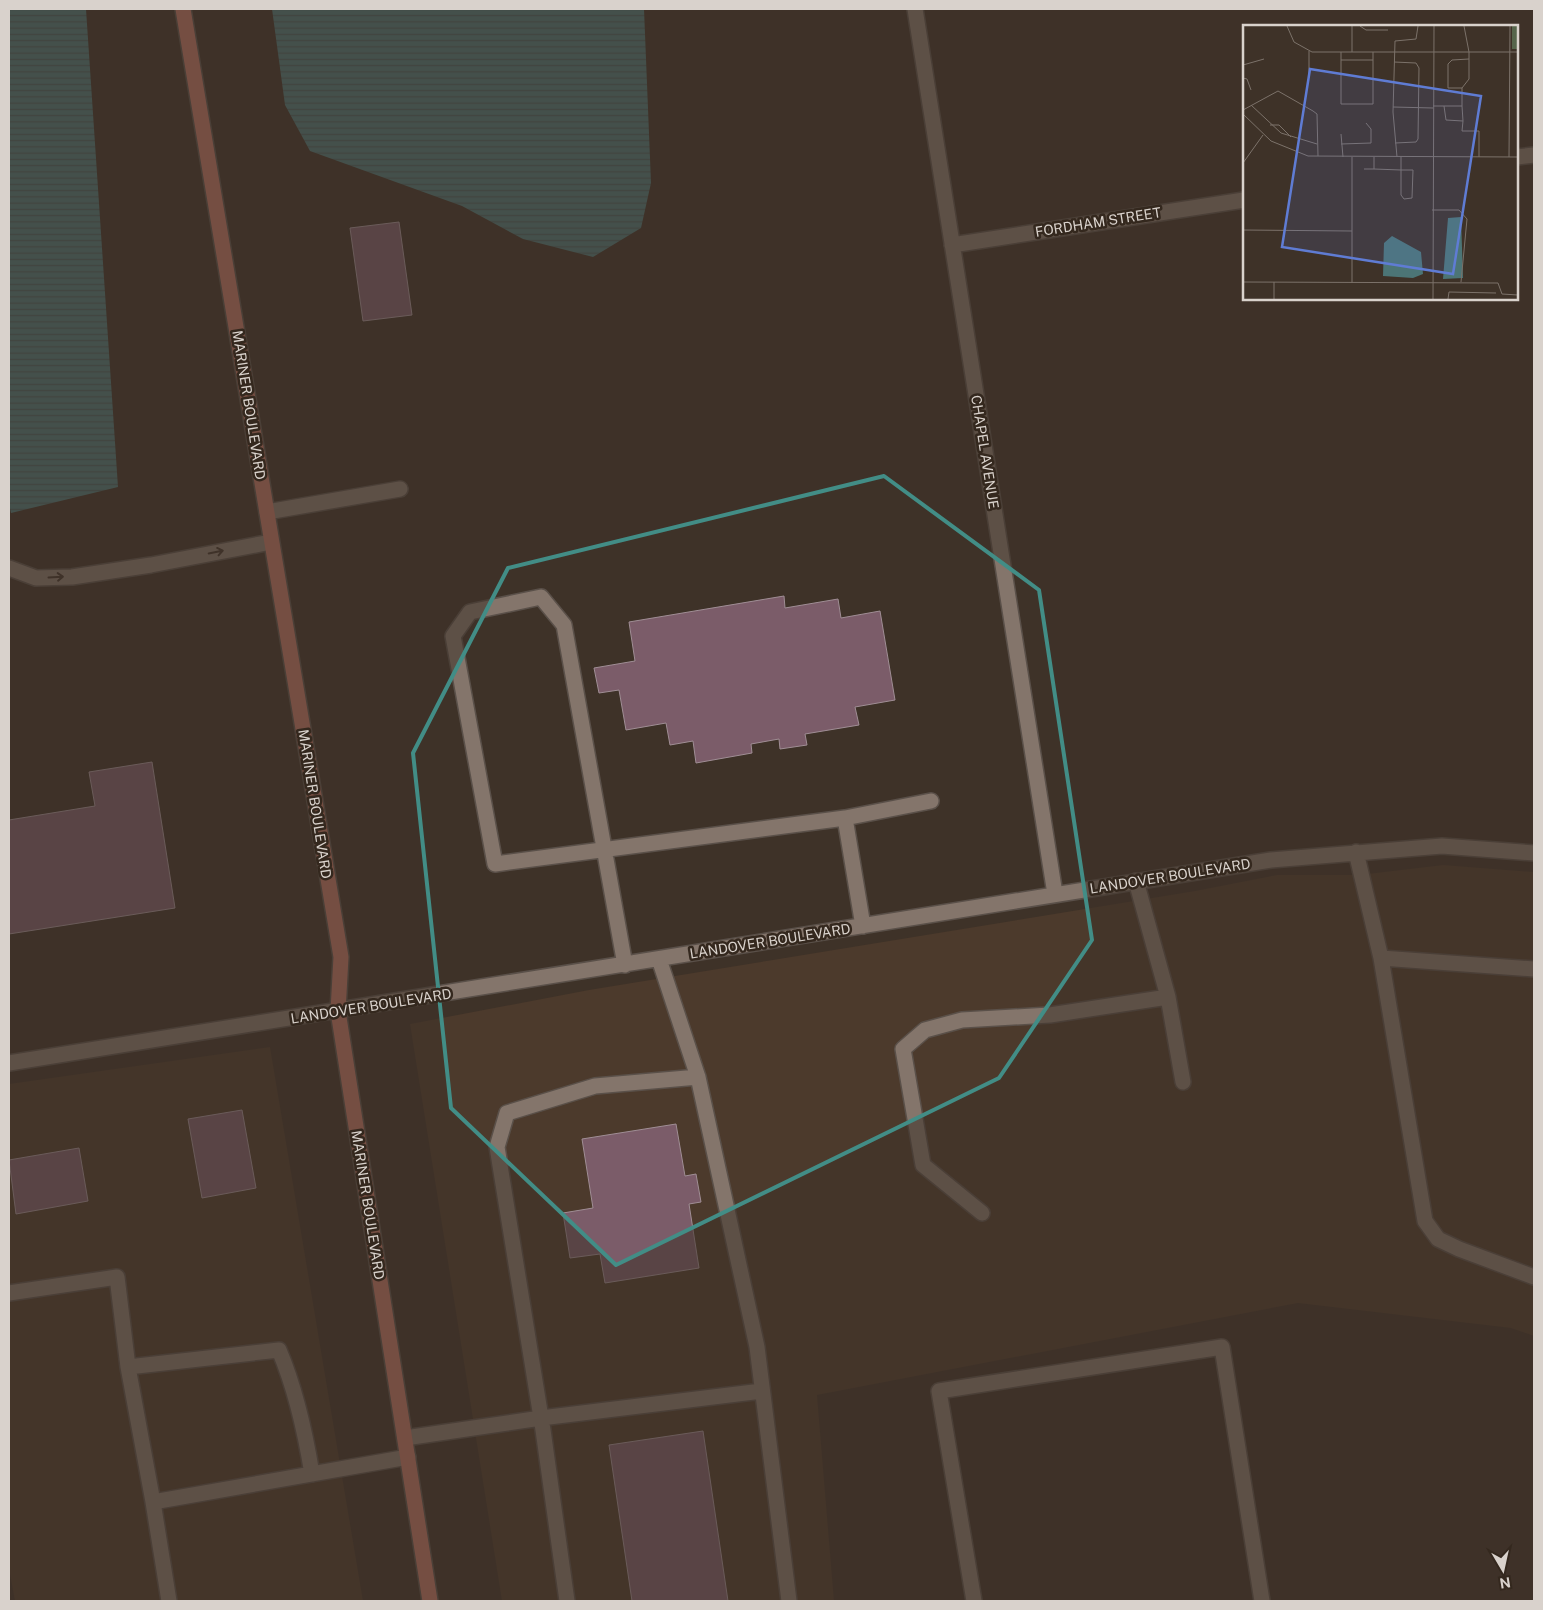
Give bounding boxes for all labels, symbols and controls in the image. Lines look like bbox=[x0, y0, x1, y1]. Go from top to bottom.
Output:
inset map bbox=[1243, 25, 1518, 300]
street label: FORDHAM STREET bbox=[1034, 204, 1162, 240]
street label: MARINER BOULEVARD bbox=[229, 329, 269, 481]
street label: CHAPEL AVENUE bbox=[968, 394, 1002, 510]
one-way arrow bbox=[208, 547, 224, 557]
one-way arrow bbox=[47, 573, 63, 582]
street label: MARINER BOULEVARD bbox=[295, 728, 335, 880]
street label: LANDOVER BOULEVARD bbox=[1088, 855, 1252, 897]
street label: LANDOVER BOULEVARD bbox=[688, 920, 852, 962]
street label: LANDOVER BOULEVARD bbox=[289, 985, 453, 1027]
street label: MARINER BOULEVARD bbox=[348, 1129, 388, 1281]
north arrow bbox=[1478, 1545, 1528, 1595]
text: N bbox=[1498, 1574, 1512, 1592]

